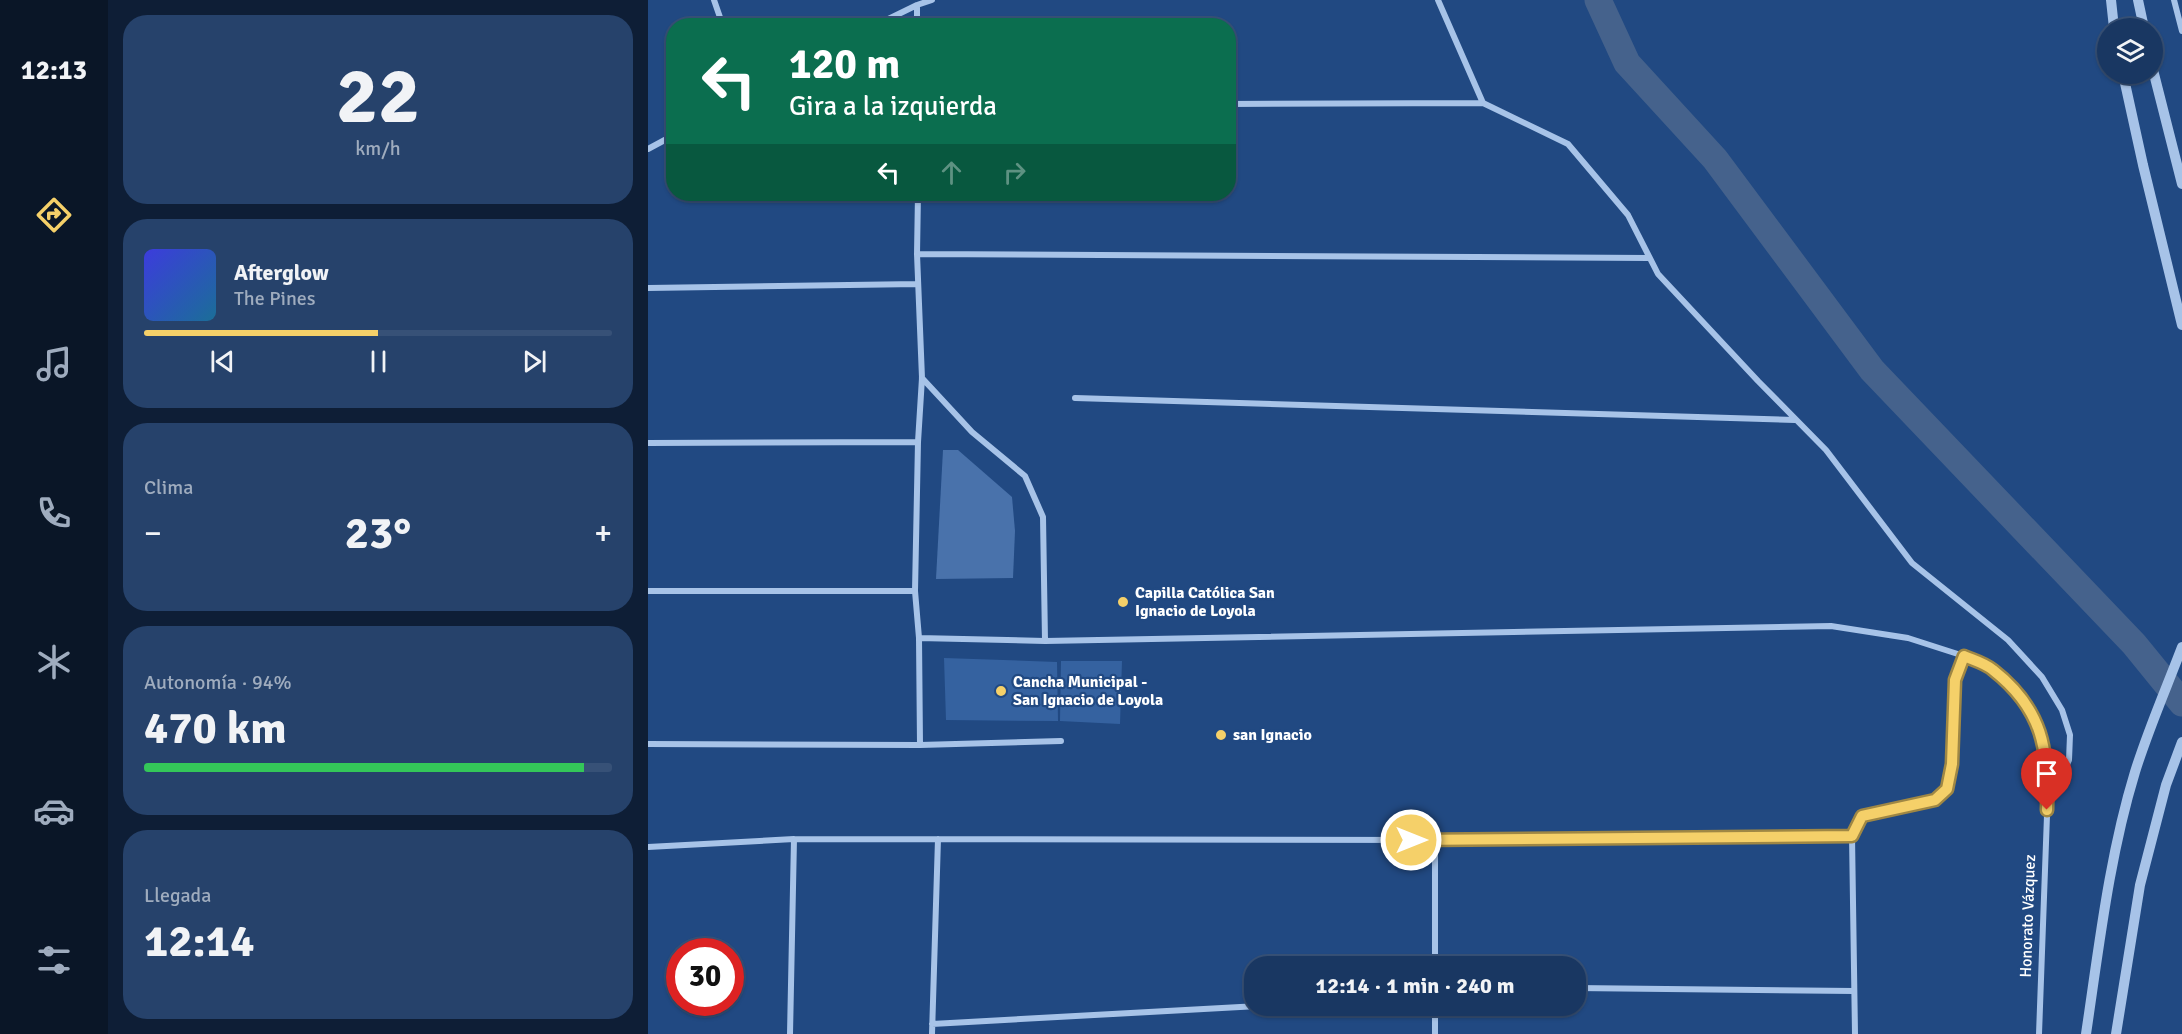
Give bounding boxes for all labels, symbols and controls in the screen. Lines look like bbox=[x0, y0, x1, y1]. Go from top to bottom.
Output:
map controls bbox=[2097, 18, 2163, 84]
button: layers bbox=[2097, 18, 2163, 84]
text: 120 m bbox=[789, 39, 900, 90]
icon: left bbox=[690, 42, 768, 120]
text: 22 bbox=[336, 49, 420, 145]
text: 12:13 bbox=[21, 54, 87, 87]
text: Gira a la izquierda bbox=[789, 90, 997, 123]
text: km/h bbox=[355, 136, 401, 161]
icon: left bbox=[872, 156, 905, 189]
icon: ahead bbox=[935, 156, 968, 189]
icon: right bbox=[998, 156, 1031, 189]
icon: directions bbox=[33, 194, 75, 236]
text: Afterglow bbox=[234, 259, 329, 286]
text: The Pines bbox=[234, 286, 316, 311]
icon: music bbox=[33, 343, 75, 385]
icon: previous bbox=[206, 345, 239, 378]
icon: pause bbox=[362, 345, 395, 378]
icon: next bbox=[518, 345, 551, 378]
text: Clima bbox=[144, 475, 193, 500]
icon: phone bbox=[33, 492, 75, 534]
text: 23° bbox=[345, 506, 411, 561]
text: − bbox=[144, 513, 162, 554]
text: + bbox=[594, 513, 612, 554]
place label: Capilla Católica San Ignacio de Loyola bbox=[1135, 583, 1275, 621]
marker: Capilla Católica San Ignacio de Loyola bbox=[1116, 595, 1130, 609]
icon: climate bbox=[33, 641, 75, 683]
text: Autonomía · 94% bbox=[144, 670, 292, 695]
place label: Cancha Municipal - San Ignacio de Loyola bbox=[1013, 672, 1163, 710]
marker: Cancha Municipal - San Ignacio de Loyola bbox=[994, 684, 1008, 698]
text: 470 km bbox=[144, 701, 287, 756]
place label: san Ignacio bbox=[1233, 725, 1312, 745]
marker: san Ignacio bbox=[1214, 728, 1228, 742]
pin bbox=[2021, 748, 2072, 810]
icon: arrive bbox=[2030, 757, 2063, 790]
icon: car bbox=[33, 790, 75, 832]
position arrow bbox=[1379, 808, 1443, 872]
street label: Honorato Vázquez bbox=[2016, 854, 2040, 978]
text: Llegada bbox=[144, 883, 211, 908]
text: 12:14 bbox=[144, 914, 254, 969]
speed limit sign: 30 bbox=[666, 938, 744, 1016]
icon: filters bbox=[33, 939, 75, 981]
text: 12:14 · 1 min · 240 m bbox=[1315, 972, 1515, 999]

